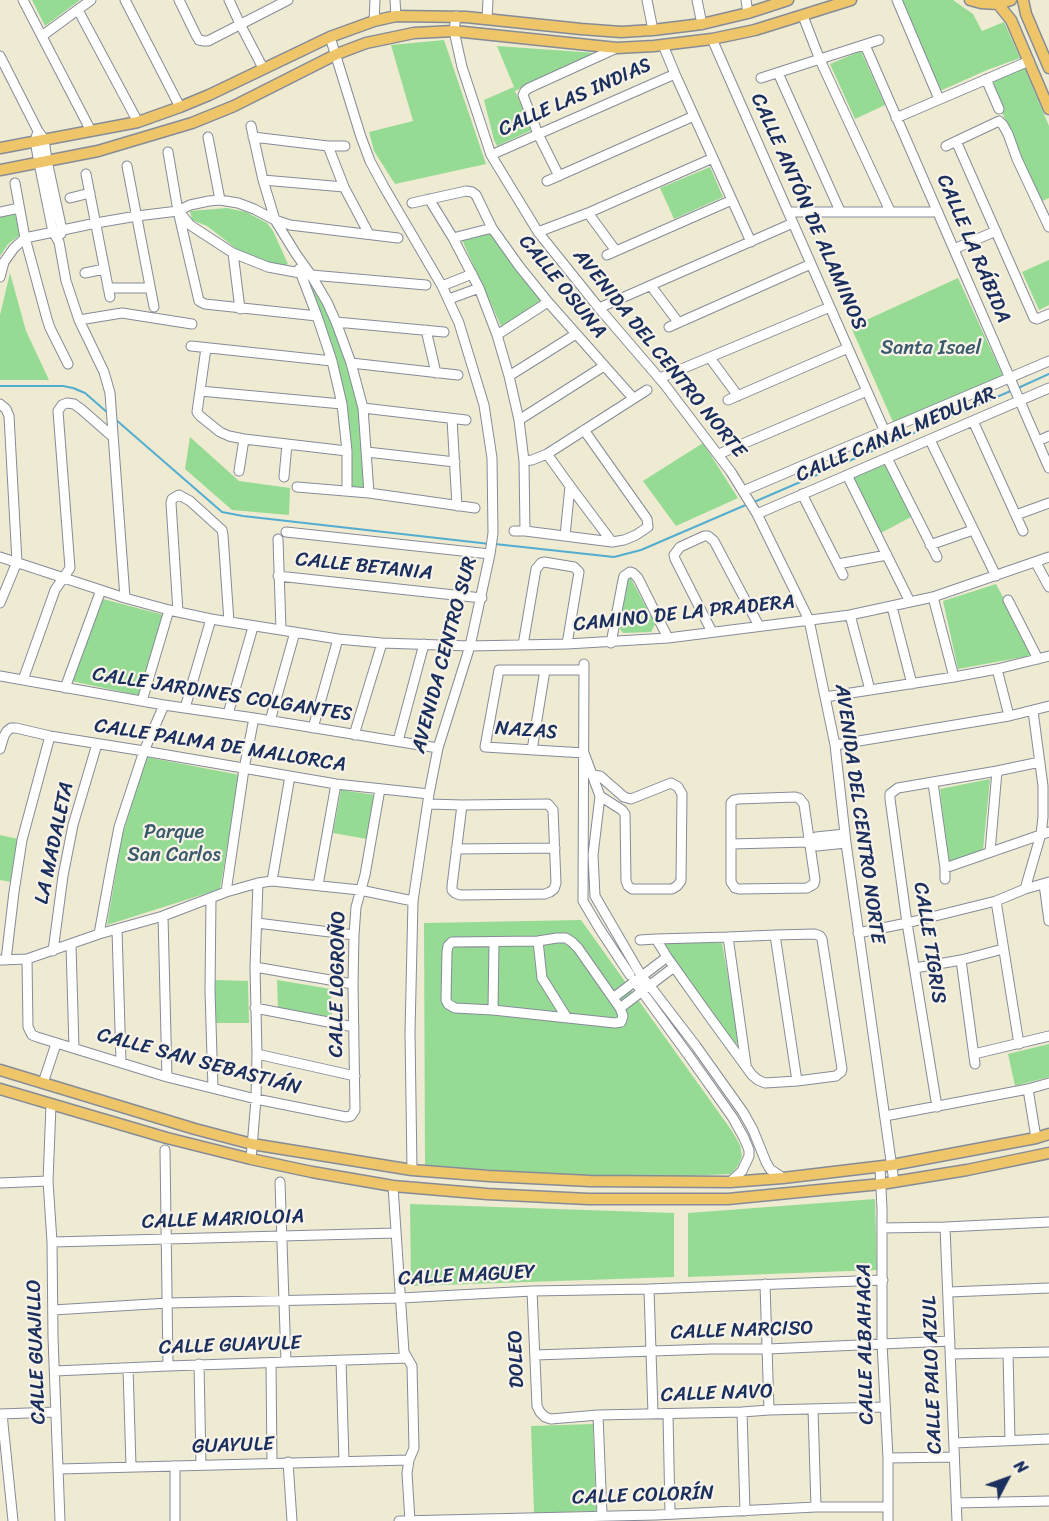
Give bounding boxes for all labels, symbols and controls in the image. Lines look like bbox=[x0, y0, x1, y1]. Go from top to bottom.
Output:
street label: CALLE LAS INDIAS bbox=[495, 54, 655, 142]
street label: CALLE ANTÓN DE ALAMINOS bbox=[745, 90, 871, 334]
street label: CALLE LA RÁBIDA bbox=[931, 171, 1015, 327]
street label: CALLE OSUNA bbox=[513, 230, 611, 344]
street label: AVENIDA DEL CENTRO NORTE bbox=[567, 245, 751, 463]
park label: Santa Isael bbox=[881, 337, 981, 361]
street label: CALLE CANAL MEDULAR bbox=[793, 382, 999, 488]
street label: CALLE BETANIA bbox=[294, 548, 434, 586]
street label: AVENIDA CENTRO SUR bbox=[407, 554, 483, 756]
street label: CAMINO DE LA PRADERA bbox=[572, 590, 796, 638]
street label: CALLE JARDINES COLGANTES bbox=[91, 663, 353, 727]
street label: AVENIDA DEL CENTRO NORTE bbox=[829, 683, 889, 945]
street label: CALLE PALMA DE MALLORCA bbox=[93, 714, 347, 778]
street label: NAZAS bbox=[494, 717, 558, 745]
street label: LA MADALETA bbox=[30, 780, 80, 906]
park label: Parque San Carlos bbox=[127, 821, 221, 868]
street label: CALLE TIGRIS bbox=[908, 881, 950, 1005]
street label: CALLE LOGROÑO bbox=[325, 910, 351, 1058]
street label: CALLE SAN SEBASTIÁN bbox=[95, 1023, 303, 1101]
street label: CALLE MARIOLOIA bbox=[141, 1205, 305, 1235]
street label: CALLE MAGUEY bbox=[398, 1260, 536, 1292]
street label: CALLE ALBAHACA bbox=[853, 1263, 879, 1425]
street label: CALLE GUAJILLO bbox=[22, 1279, 52, 1425]
street label: CALLE PALO AZUL bbox=[918, 1295, 948, 1455]
street label: CALLE NARCISO bbox=[670, 1317, 814, 1345]
street label: DOLEO bbox=[504, 1329, 530, 1389]
street label: CALLE GUAYULE bbox=[159, 1332, 301, 1360]
street label: CALLE NAVO bbox=[661, 1380, 773, 1408]
street label: GUAYULE bbox=[192, 1433, 274, 1459]
north arrow bbox=[977, 1449, 1037, 1509]
text: N bbox=[1006, 1453, 1036, 1481]
street label: CALLE COLORÍN bbox=[572, 1482, 714, 1510]

